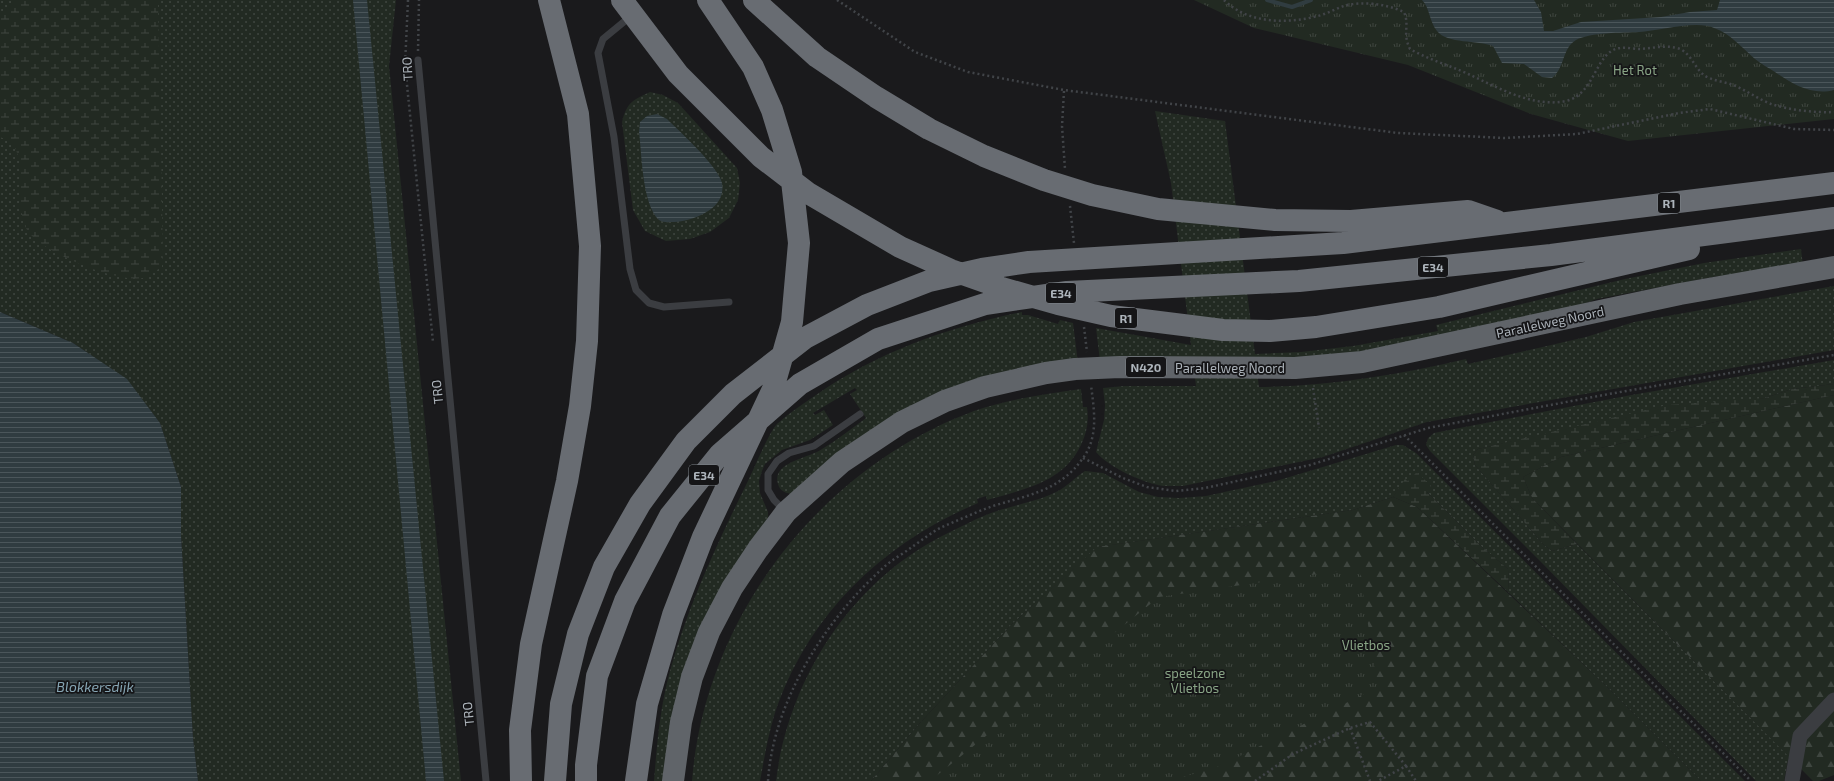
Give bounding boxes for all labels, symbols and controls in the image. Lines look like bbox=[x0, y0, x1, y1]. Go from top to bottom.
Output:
street label: TRO bbox=[398, 56, 416, 82]
park label: Het Rot bbox=[1613, 62, 1657, 78]
road number: R1 bbox=[1658, 193, 1680, 213]
road number: E34 bbox=[1418, 257, 1448, 277]
road number: E34 bbox=[1046, 283, 1076, 303]
street label: Parallelweg Noord bbox=[1495, 303, 1605, 341]
road number: R1 bbox=[1115, 308, 1137, 328]
road number: N420 bbox=[1126, 357, 1166, 377]
street label: Parallelweg Noord bbox=[1175, 360, 1285, 376]
street label: TRO bbox=[428, 379, 446, 405]
road number: E34 bbox=[689, 465, 719, 485]
park label: Vlietbos bbox=[1342, 637, 1390, 653]
park label: speelzone Vlietbos bbox=[1165, 665, 1225, 696]
water label: Blokkersdijk bbox=[56, 678, 134, 695]
street label: TRO bbox=[459, 701, 477, 727]

